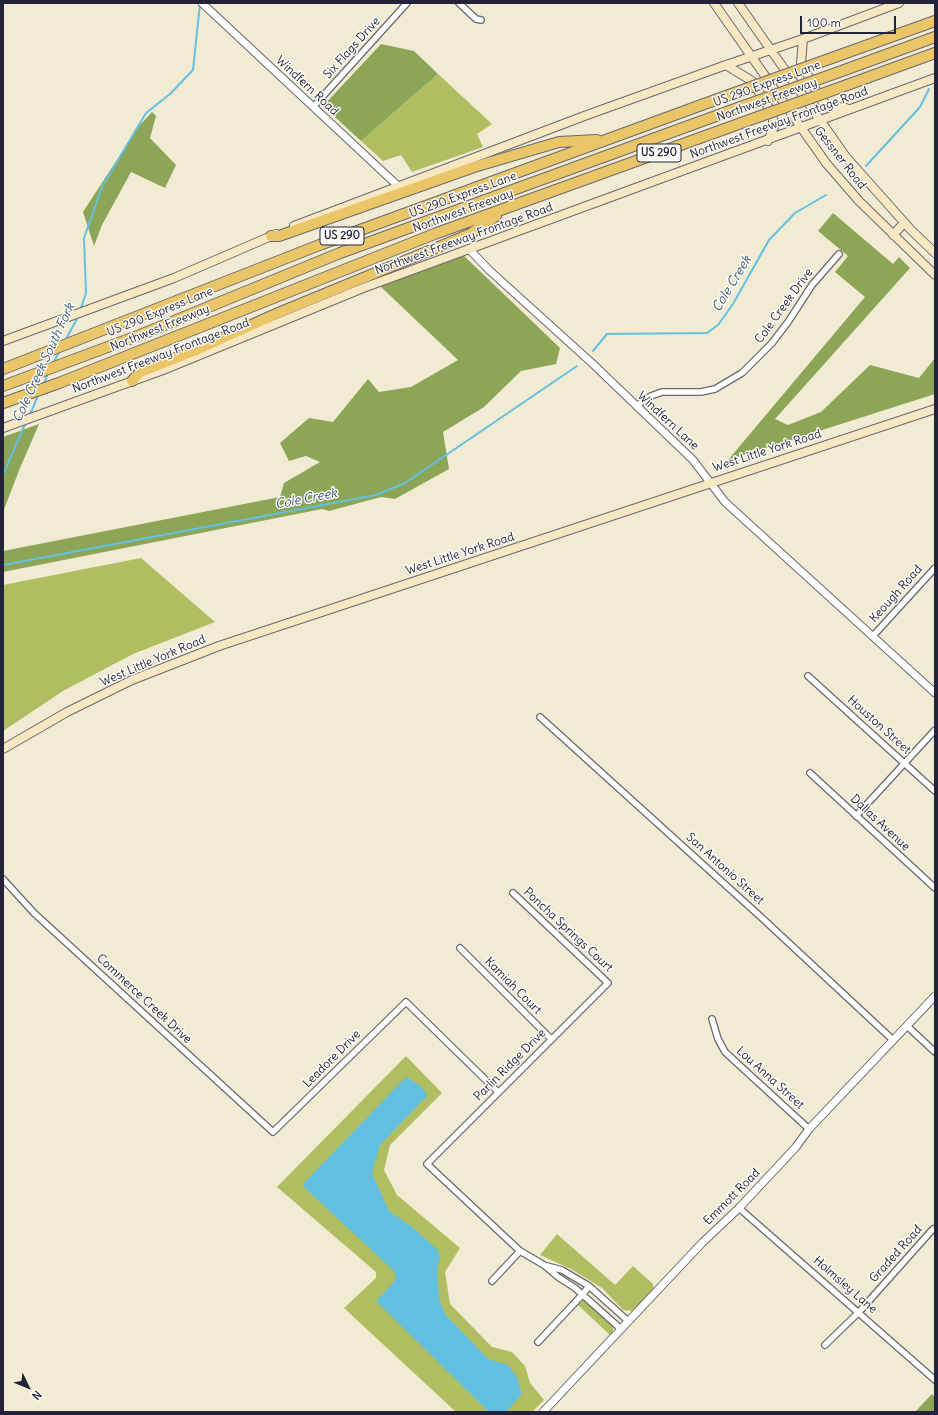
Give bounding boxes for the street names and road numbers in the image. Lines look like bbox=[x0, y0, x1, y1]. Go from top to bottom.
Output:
street label: Six Flags Drive bbox=[321, 14, 383, 82]
street label: Windfern Road bbox=[273, 53, 341, 119]
street label: US 290 Express Lane bbox=[711, 58, 823, 110]
street label: Northwest Freeway bbox=[715, 75, 819, 125]
street label: Northwest Freeway Frontage Road bbox=[688, 84, 870, 162]
street label: Gessner Road bbox=[811, 124, 869, 192]
road number: US 290 bbox=[637, 144, 681, 162]
street label: US 290 Express Lane bbox=[407, 169, 519, 221]
street label: Northwest Freeway bbox=[411, 186, 515, 236]
street label: Northwest Freeway Frontage Road bbox=[373, 200, 555, 278]
road number: US 290 bbox=[320, 227, 364, 245]
street label: Cole Creek Drive bbox=[752, 266, 816, 346]
street label: US 290 Express Lane bbox=[105, 284, 215, 340]
street label: Northwest Freeway bbox=[108, 302, 212, 354]
street label: Northwest Freeway Frontage Road bbox=[71, 316, 251, 396]
street label: Windfern Lane bbox=[634, 389, 702, 453]
street label: West Little York Road bbox=[711, 427, 823, 475]
street label: West Little York Road bbox=[404, 530, 516, 578]
street label: Keough Road bbox=[867, 562, 925, 626]
street label: West Little York Road bbox=[98, 632, 208, 690]
street label: Houston Street bbox=[844, 693, 914, 757]
street label: Dallas Avenue bbox=[847, 792, 913, 854]
street label: San Antonio Street bbox=[683, 830, 767, 908]
street label: Poncha Springs Court bbox=[520, 885, 616, 975]
street label: Commerce Creek Drive bbox=[93, 951, 195, 1047]
street label: Kamiah Court bbox=[482, 955, 544, 1017]
street label: Parlin Ridge Drive bbox=[471, 1026, 549, 1104]
street label: Leadore Drive bbox=[300, 1027, 364, 1091]
street label: Lou Anna Street bbox=[733, 1044, 807, 1112]
street label: Emmott Road bbox=[701, 1166, 763, 1228]
street label: Graded Road bbox=[867, 1223, 925, 1285]
street label: Holmsley Lane bbox=[810, 1253, 880, 1317]

